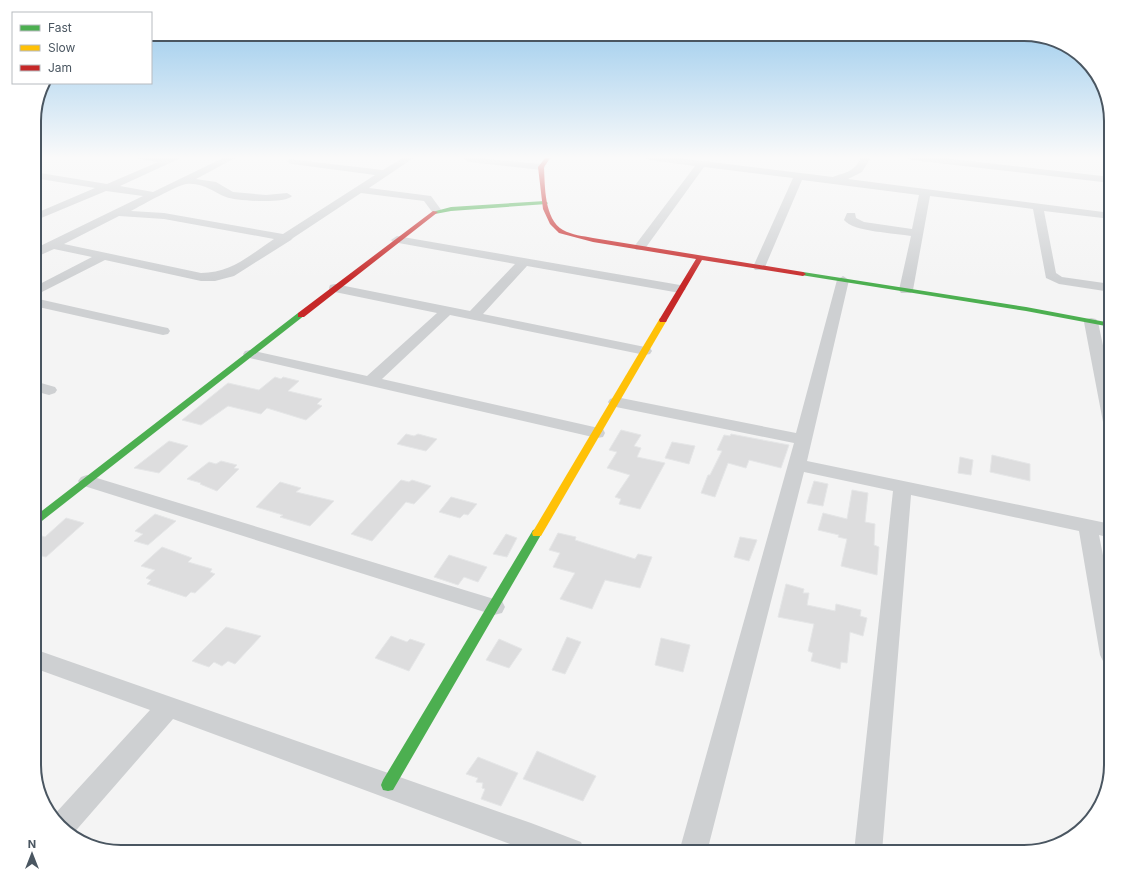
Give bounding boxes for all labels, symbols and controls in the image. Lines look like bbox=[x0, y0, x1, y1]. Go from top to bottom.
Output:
legend bbox=[12, 12, 152, 84]
text: Fast bbox=[48, 20, 72, 35]
text: Slow bbox=[48, 40, 76, 55]
text: Jam bbox=[48, 60, 72, 75]
north arrow bbox=[12, 834, 52, 874]
text: N bbox=[28, 837, 36, 851]

